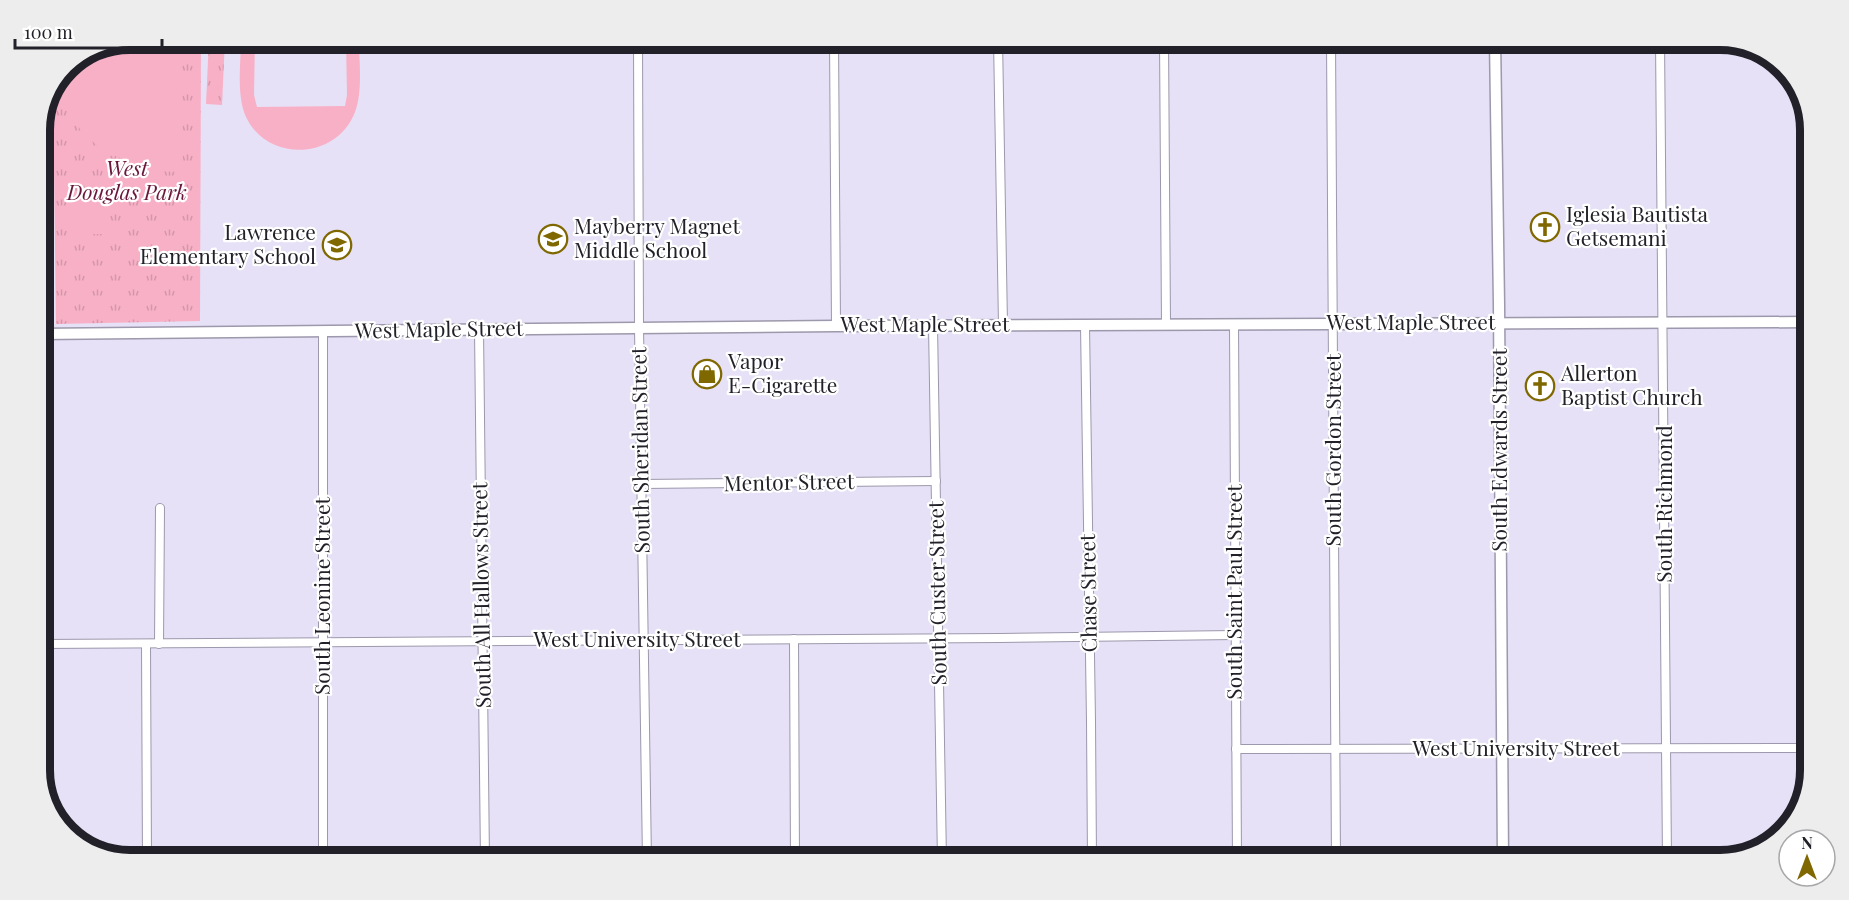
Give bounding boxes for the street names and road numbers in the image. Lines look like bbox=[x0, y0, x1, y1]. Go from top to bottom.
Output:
street label: West Maple Street bbox=[1326, 307, 1496, 335]
street label: West Maple Street bbox=[840, 309, 1010, 337]
street label: West Maple Street bbox=[353, 313, 524, 343]
street label: South Sheridan Street bbox=[623, 346, 655, 554]
street label: South Edwards Street bbox=[1484, 348, 1512, 552]
street label: South Gordon Street bbox=[1318, 353, 1346, 547]
street label: South Richmond bbox=[1649, 425, 1677, 583]
street label: Mentor Street bbox=[723, 466, 855, 496]
street label: South All Hallows Street bbox=[464, 481, 496, 708]
street label: South Saint Paul Street bbox=[1219, 484, 1247, 700]
street label: South Leonine Street bbox=[307, 496, 335, 695]
street label: South Custer Street bbox=[920, 500, 952, 686]
street label: Chase Street bbox=[1072, 533, 1102, 653]
street label: West University Street bbox=[532, 624, 741, 652]
street label: West University Street bbox=[1411, 733, 1620, 761]

